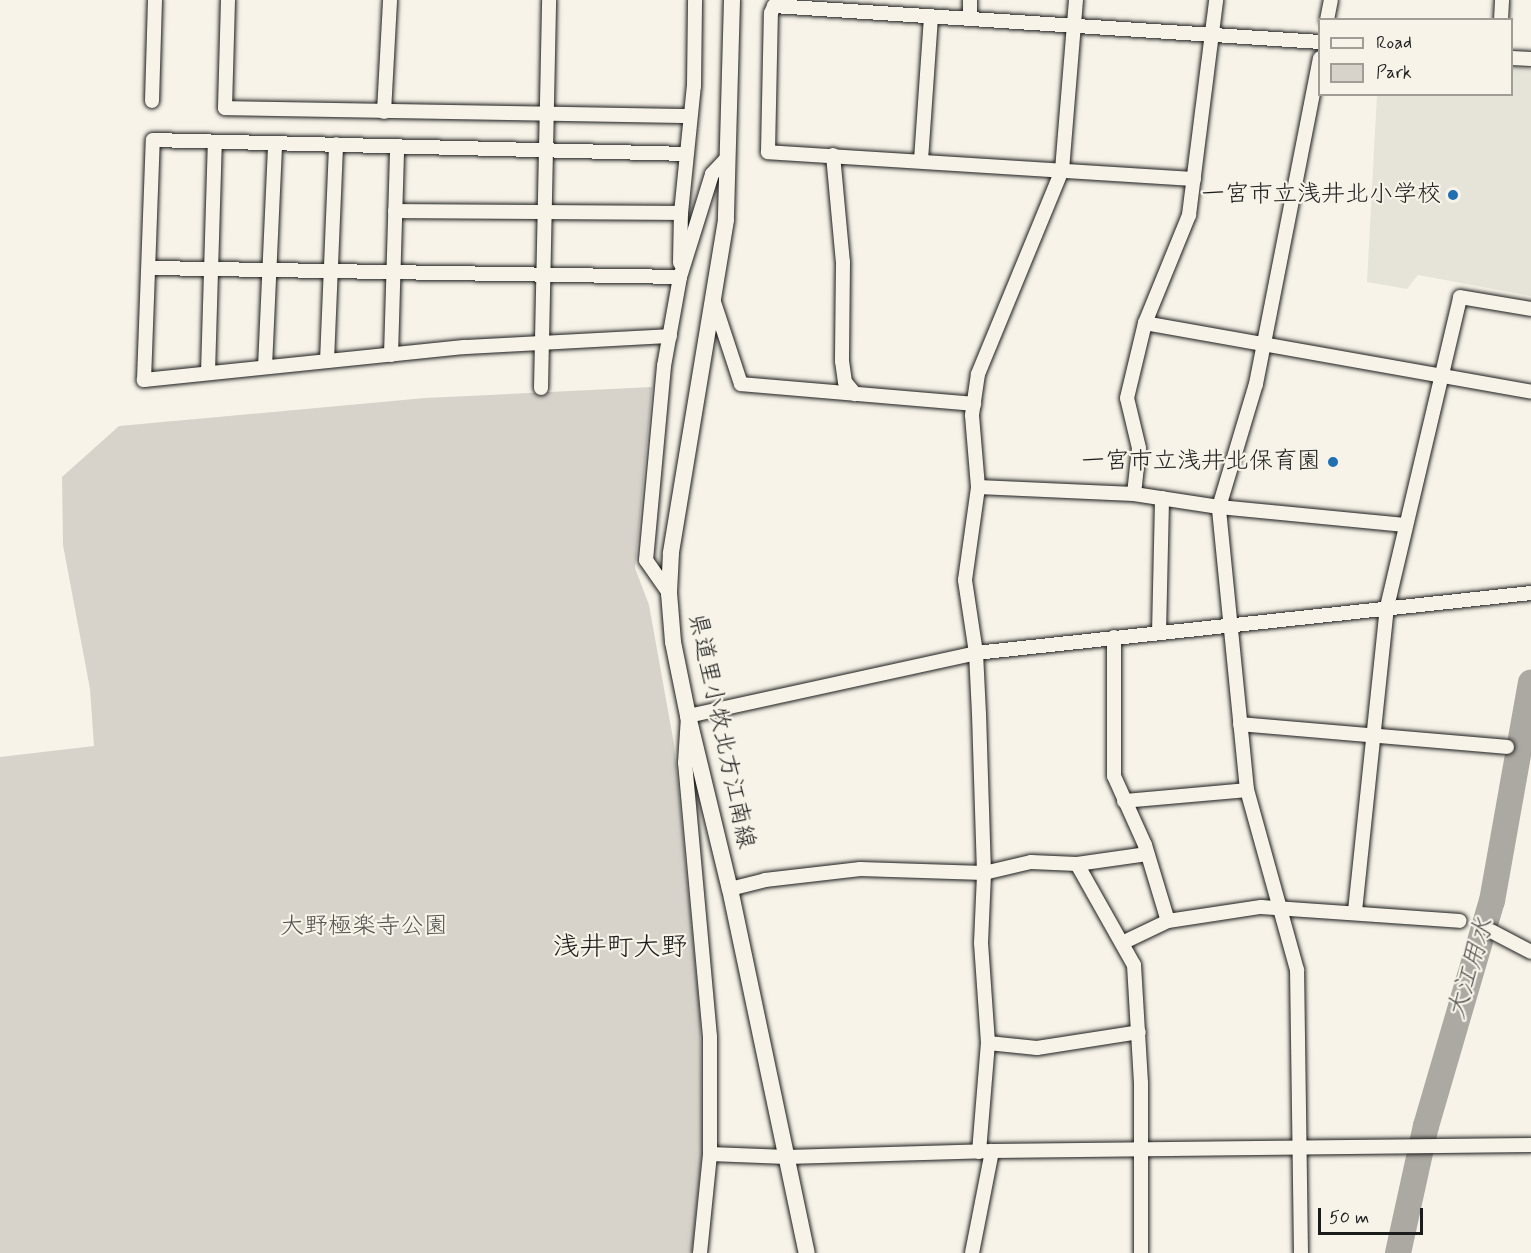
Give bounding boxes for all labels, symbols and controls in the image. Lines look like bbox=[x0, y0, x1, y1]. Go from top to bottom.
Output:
legend bbox=[1318, 18, 1513, 96]
text: Road bbox=[1376, 31, 1412, 55]
text: Park bbox=[1376, 61, 1412, 85]
place label: 一宮市立浅井北小学校 bbox=[1201, 181, 1441, 209]
marker: 一宮市立浅井北小学校 bbox=[1446, 188, 1460, 202]
place label: 一宮市立浅井北保育園 bbox=[1081, 448, 1321, 476]
marker: 一宮市立浅井北保育園 bbox=[1326, 455, 1340, 469]
street label: 県道里小牧北方江南線 bbox=[682, 611, 760, 851]
park label: 大野極楽寺公園 bbox=[280, 913, 448, 941]
water label: 大江用水 bbox=[1442, 915, 1502, 1023]
district label: 浅井町大野 bbox=[553, 932, 687, 964]
scale bar bbox=[1321, 1196, 1426, 1234]
text: 50 m bbox=[1329, 1206, 1369, 1230]

